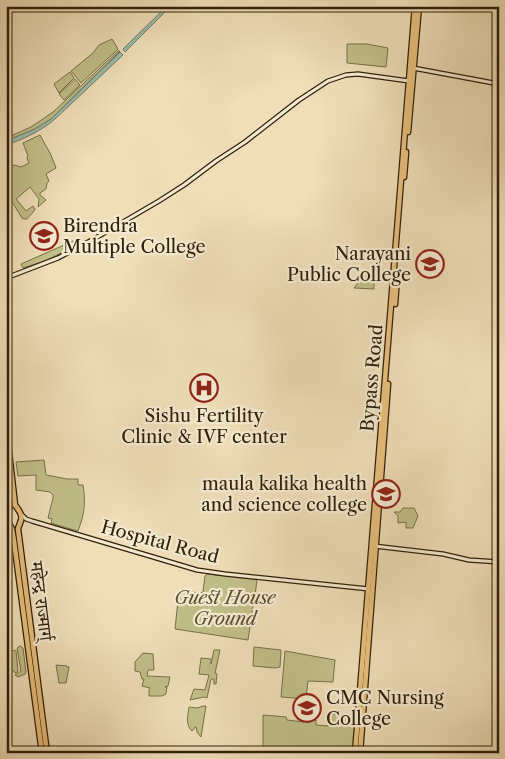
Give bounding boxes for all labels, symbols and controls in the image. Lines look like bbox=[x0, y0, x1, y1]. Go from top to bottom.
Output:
place label: Birendra Multiple College bbox=[63, 215, 206, 258]
school or university icon: Birendra Multiple College bbox=[29, 221, 59, 251]
place label: Narayani Public College bbox=[287, 243, 412, 286]
school or university icon: Narayani Public College bbox=[415, 249, 445, 279]
street label: Bypass Road bbox=[356, 323, 388, 433]
hospital icon: Sishu Fertility Clinic & IVF center bbox=[189, 373, 219, 403]
place label: Sishu Fertility Clinic & IVF center bbox=[121, 405, 287, 448]
place label: maula kalika health and science college bbox=[201, 473, 367, 516]
school or university icon: maula kalika health and science college bbox=[371, 479, 401, 509]
street label: Hospital Road bbox=[99, 516, 221, 568]
street label: महेन्द्र राज्मार्ग् bbox=[25, 559, 57, 644]
park label: Guest House Ground bbox=[174, 587, 277, 630]
place label: CMC Nursing College bbox=[326, 687, 444, 730]
school or university icon: CMC Nursing College bbox=[292, 693, 322, 723]

